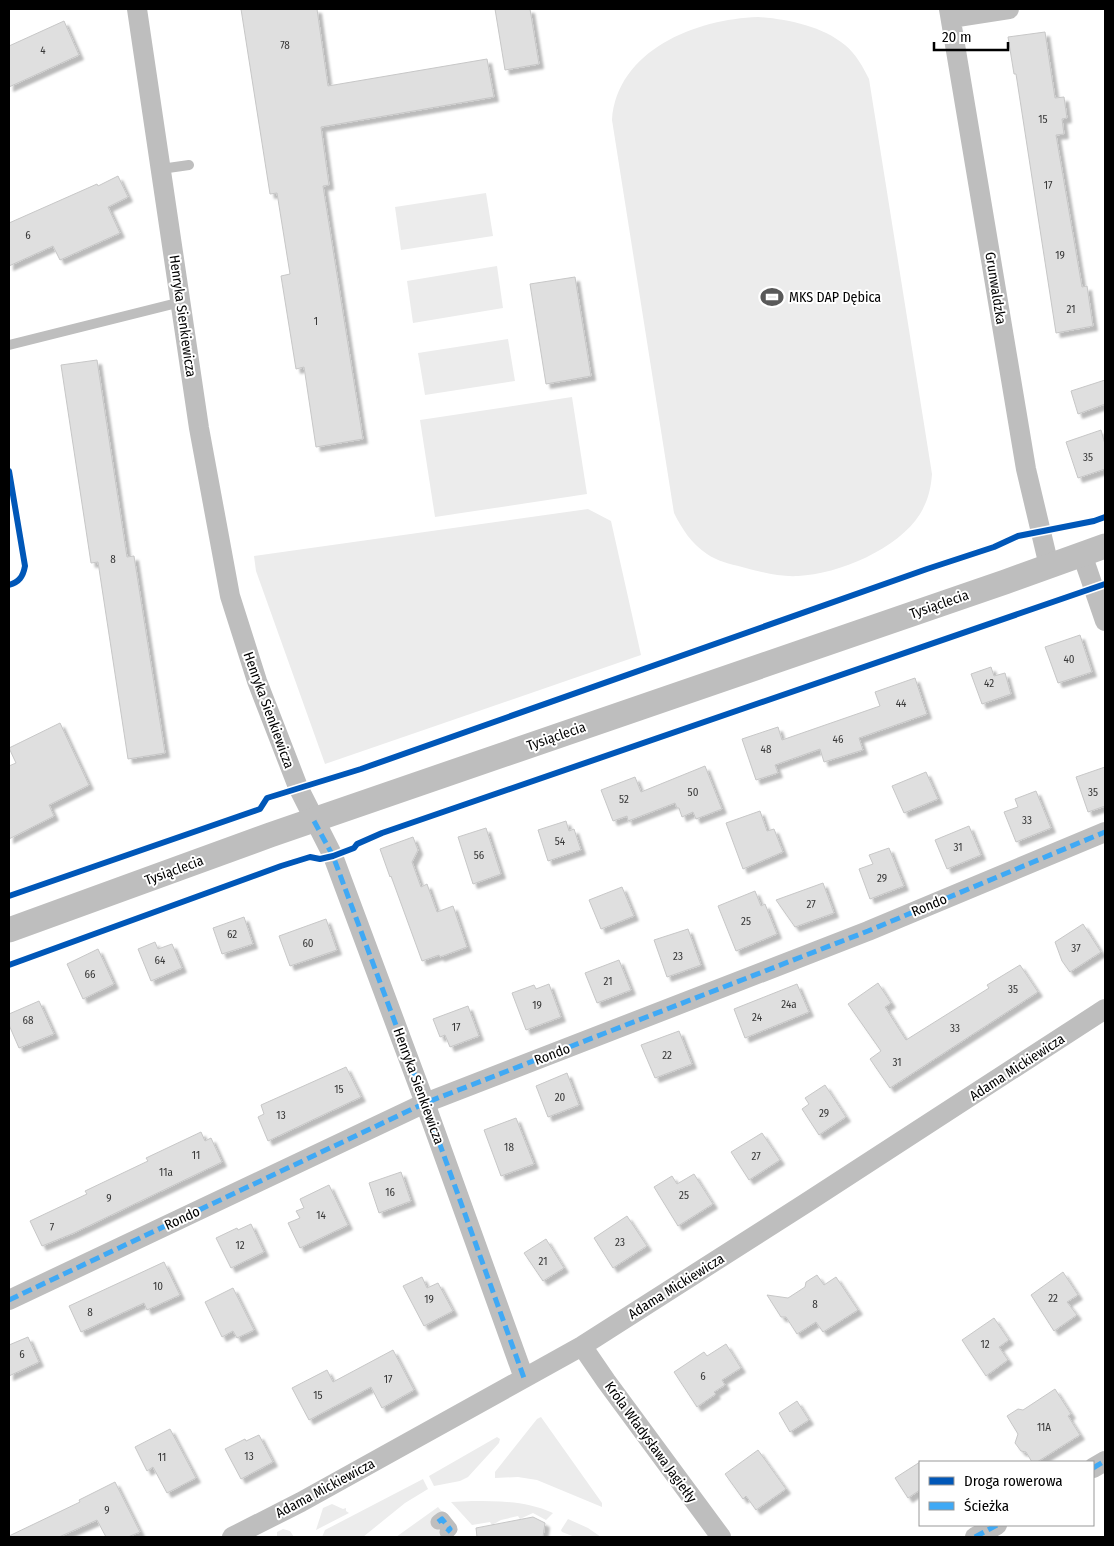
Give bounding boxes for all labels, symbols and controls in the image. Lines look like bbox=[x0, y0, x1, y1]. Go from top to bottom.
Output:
scale bar bbox=[934, 20, 1008, 52]
text: 20 m bbox=[942, 28, 972, 46]
house number: 78 bbox=[280, 39, 290, 52]
house number: 4 bbox=[40, 44, 46, 57]
house number: 15 bbox=[1038, 113, 1048, 126]
house number: 17 bbox=[1044, 179, 1053, 192]
house number: 6 bbox=[25, 229, 31, 242]
house number: 19 bbox=[1055, 249, 1065, 262]
street label: Grunwaldzka bbox=[981, 251, 1010, 326]
street label: Henryka Sienkiewicza bbox=[166, 254, 200, 378]
sports icon: MKS DAP Dębica bbox=[759, 284, 785, 310]
place label: MKS DAP Dębica bbox=[789, 289, 881, 306]
house number: 21 bbox=[1067, 303, 1075, 316]
house number: 1 bbox=[314, 315, 318, 328]
house number: 35 bbox=[1083, 451, 1093, 464]
house number: 8 bbox=[110, 553, 116, 566]
street label: Tysiąclecia bbox=[907, 586, 971, 622]
street label: Henryka Sienkiewicza bbox=[240, 649, 298, 771]
house number: 40 bbox=[1063, 653, 1075, 666]
house number: 42 bbox=[984, 677, 994, 690]
house number: 44 bbox=[896, 697, 907, 710]
street label: Tysiąclecia bbox=[524, 718, 588, 754]
house number: 46 bbox=[833, 733, 844, 746]
house number: 48 bbox=[761, 743, 772, 756]
house number: 50 bbox=[688, 786, 699, 799]
house number: 35 bbox=[1088, 786, 1098, 799]
house number: 52 bbox=[619, 793, 629, 806]
house number: 33 bbox=[1022, 814, 1032, 827]
house number: 54 bbox=[555, 835, 566, 848]
house number: 31 bbox=[954, 841, 963, 854]
house number: 56 bbox=[474, 849, 485, 862]
street label: Tysiąclecia bbox=[142, 852, 206, 889]
house number: 29 bbox=[877, 872, 887, 885]
street label: Rondo bbox=[909, 890, 950, 921]
house number: 27 bbox=[806, 898, 816, 911]
house number: 25 bbox=[741, 915, 751, 928]
house number: 62 bbox=[227, 928, 237, 941]
house number: 60 bbox=[302, 937, 314, 950]
house number: 37 bbox=[1071, 942, 1081, 955]
house number: 23 bbox=[673, 950, 683, 963]
house number: 64 bbox=[155, 954, 166, 967]
house number: 66 bbox=[85, 968, 96, 981]
house number: 21 bbox=[604, 975, 612, 988]
house number: 35 bbox=[1008, 983, 1018, 996]
house number: 24a bbox=[781, 998, 797, 1011]
house number: 19 bbox=[532, 999, 542, 1012]
house number: 24 bbox=[752, 1011, 763, 1024]
house number: 68 bbox=[23, 1014, 34, 1027]
house number: 17 bbox=[452, 1021, 461, 1034]
house number: 33 bbox=[950, 1022, 960, 1035]
street label: Henryka Sienkiewicza bbox=[390, 1025, 448, 1147]
street label: Adama Mickiewicza bbox=[967, 1030, 1068, 1105]
street label: Rondo bbox=[532, 1040, 573, 1069]
house number: 22 bbox=[662, 1049, 672, 1062]
house number: 31 bbox=[893, 1056, 902, 1069]
house number: 15 bbox=[334, 1083, 344, 1096]
house number: 20 bbox=[555, 1091, 566, 1104]
house number: 29 bbox=[819, 1107, 829, 1120]
house number: 13 bbox=[276, 1109, 286, 1122]
house number: 18 bbox=[504, 1141, 514, 1154]
house number: 11 bbox=[192, 1149, 200, 1162]
house number: 27 bbox=[751, 1150, 761, 1163]
house number: 11a bbox=[159, 1166, 173, 1179]
house number: 16 bbox=[385, 1186, 395, 1199]
house number: 25 bbox=[679, 1189, 689, 1202]
house number: 9 bbox=[106, 1192, 112, 1205]
street label: Rondo bbox=[162, 1203, 203, 1234]
house number: 14 bbox=[316, 1209, 326, 1222]
house number: 7 bbox=[50, 1221, 55, 1234]
house number: 23 bbox=[615, 1236, 625, 1249]
house number: 12 bbox=[235, 1239, 245, 1252]
street label: Adama Mickiewicza bbox=[625, 1250, 728, 1323]
house number: 21 bbox=[539, 1255, 547, 1268]
house number: 10 bbox=[153, 1280, 163, 1293]
house number: 22 bbox=[1048, 1292, 1058, 1305]
house number: 19 bbox=[424, 1293, 434, 1306]
house number: 8 bbox=[812, 1298, 818, 1311]
house number: 8 bbox=[87, 1306, 93, 1319]
house number: 12 bbox=[980, 1338, 990, 1351]
house number: 6 bbox=[19, 1348, 25, 1361]
house number: 6 bbox=[700, 1370, 706, 1383]
house number: 17 bbox=[384, 1373, 393, 1386]
street label: Króla Władysława Jagiełły bbox=[601, 1378, 701, 1507]
house number: 15 bbox=[313, 1389, 323, 1402]
house number: 11A bbox=[1037, 1421, 1051, 1434]
house number: 13 bbox=[244, 1450, 254, 1463]
house number: 11 bbox=[158, 1451, 166, 1464]
street label: Adama Mickiewicza bbox=[273, 1455, 378, 1522]
legend bbox=[919, 1461, 1094, 1526]
text: Droga rowerowa bbox=[964, 1472, 1063, 1490]
text: Ścieżka bbox=[964, 1497, 1009, 1515]
house number: 9 bbox=[104, 1504, 110, 1517]

